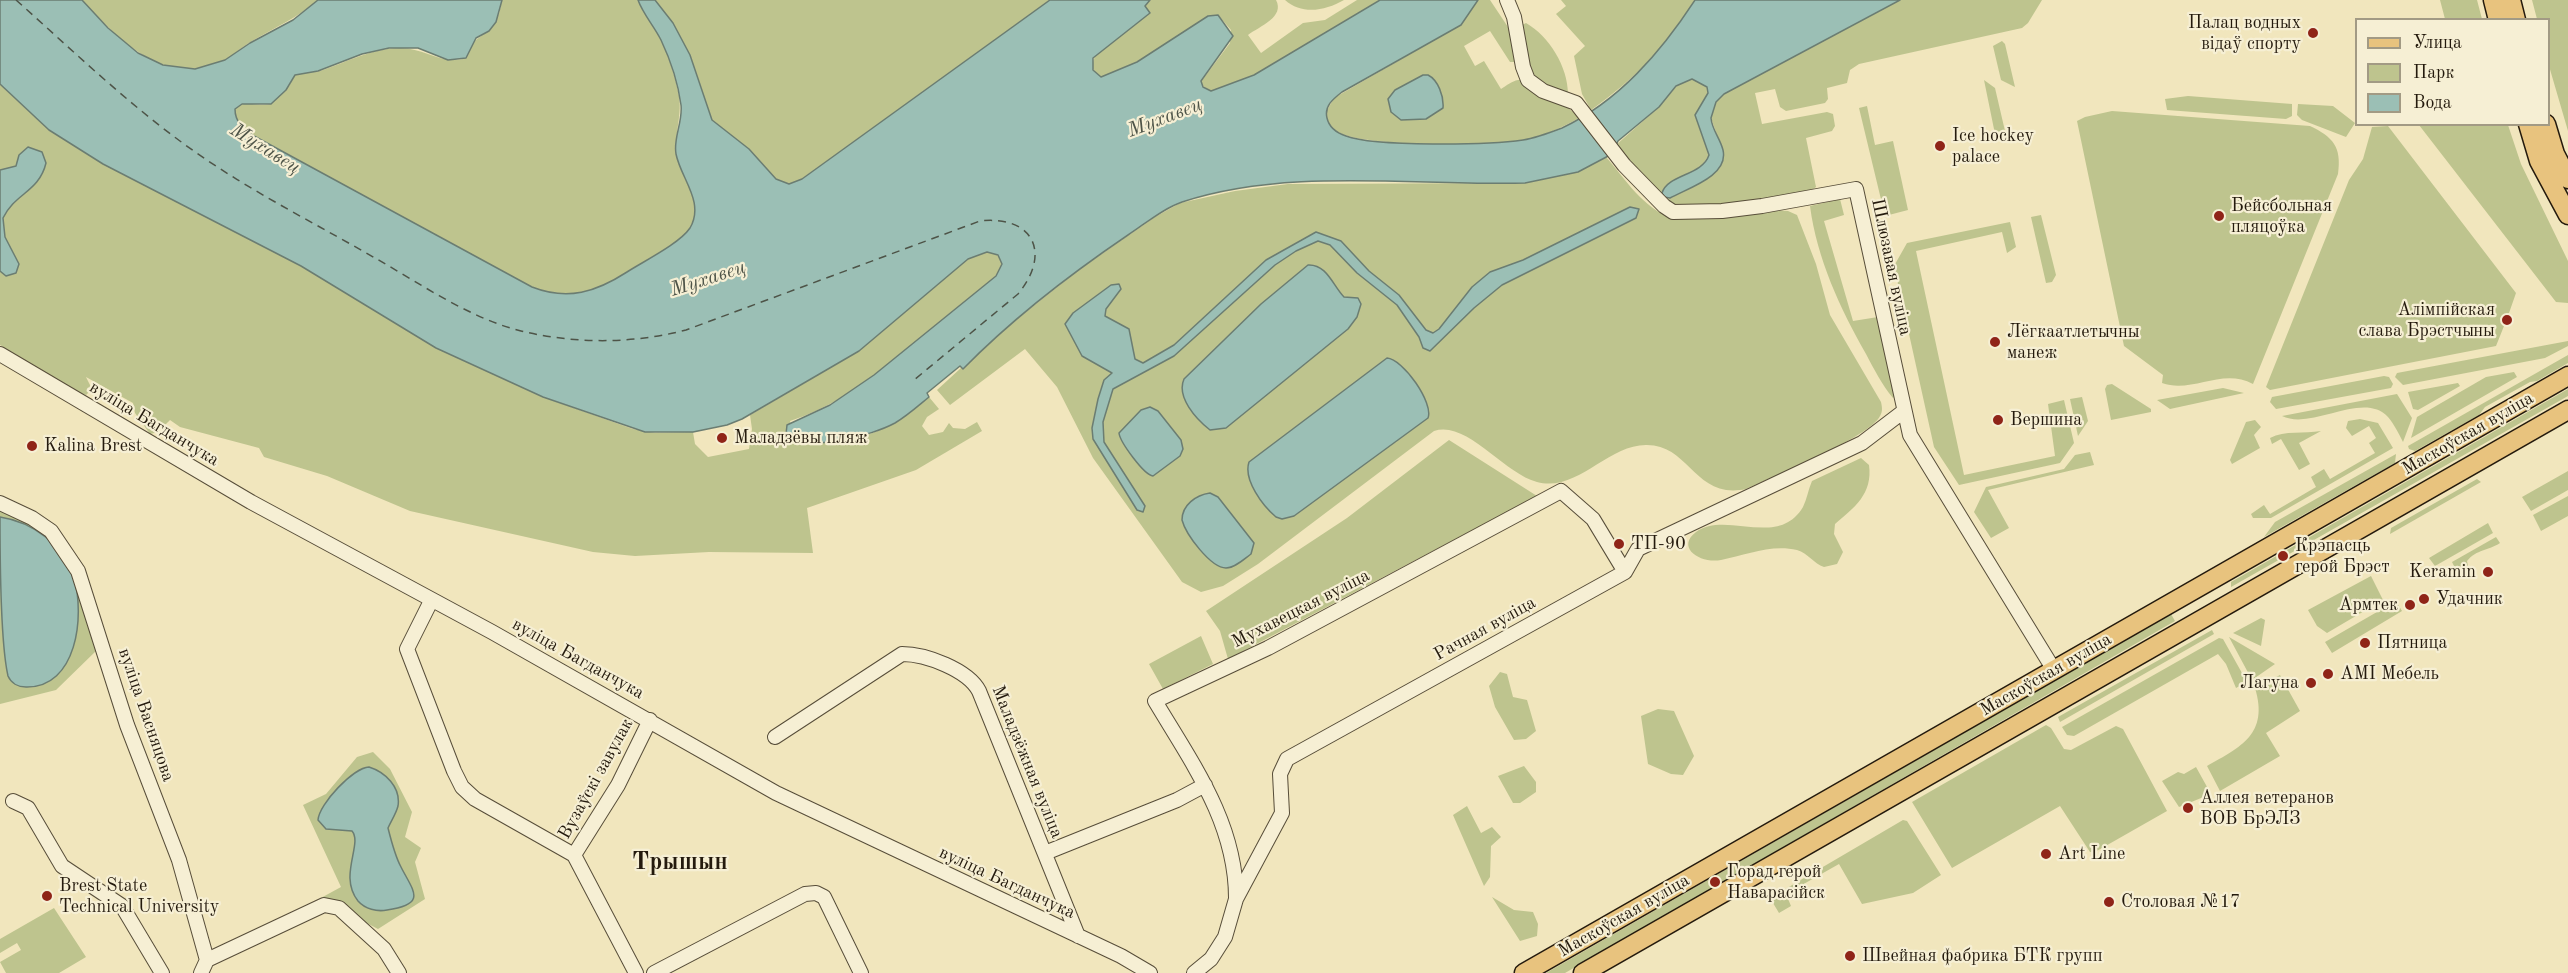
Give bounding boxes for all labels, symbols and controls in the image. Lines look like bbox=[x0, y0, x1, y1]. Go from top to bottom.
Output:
place label: Палац водных відаў спорту bbox=[2188, 12, 2301, 54]
legend bbox=[2355, 18, 2550, 126]
marker: Палац водных відаў спорту bbox=[2306, 26, 2320, 40]
text: Улица bbox=[2413, 34, 2462, 52]
text: Парк bbox=[2413, 64, 2454, 82]
water label: Мухавец bbox=[1124, 93, 1206, 143]
text: Вода bbox=[2413, 94, 2452, 112]
water label: Мухавец bbox=[225, 118, 305, 180]
place label: Ice hockey palace bbox=[1952, 125, 2034, 168]
marker: Ice hockey palace bbox=[1933, 139, 1947, 153]
place label: Бейсбольная пляцоўка bbox=[2231, 195, 2332, 238]
street label: Шлюзавая вуліца bbox=[1866, 197, 1916, 337]
marker: Бейсбольная пляцоўка bbox=[2212, 209, 2226, 223]
water label: Мухавец bbox=[667, 255, 749, 303]
place label: Алімпійская слава Брэстчыны bbox=[2358, 299, 2495, 342]
marker: Алімпійская слава Брэстчыны bbox=[2500, 313, 2514, 327]
place label: Лёгкаатлетычны манеж bbox=[2007, 321, 2140, 364]
marker: Лёгкаатлетычны манеж bbox=[1988, 335, 2002, 349]
street label: вуліца Багданчука bbox=[85, 377, 223, 471]
street label: Маскоўская вуліца bbox=[2398, 388, 2538, 480]
place label: Вершина bbox=[2010, 409, 2082, 431]
marker: Вершина bbox=[1991, 413, 2005, 427]
place label: Маладзёвы пляж bbox=[734, 427, 868, 449]
marker: Маладзёвы пляж bbox=[715, 431, 729, 445]
place label: Kalina Brest bbox=[44, 435, 142, 457]
marker: Kalina Brest bbox=[25, 439, 39, 453]
place label: ТП-90 bbox=[1631, 533, 1686, 555]
place label: Крэпасць герой Брэст bbox=[2295, 535, 2390, 578]
marker: ТП-90 bbox=[1612, 537, 1626, 551]
marker: Крэпасць герой Брэст bbox=[2276, 549, 2290, 563]
place label: Keramin bbox=[2409, 561, 2476, 583]
street label: Мухавецкая вуліца bbox=[1228, 565, 1374, 653]
marker: Keramin bbox=[2481, 565, 2495, 579]
place label: Удачник bbox=[2436, 588, 2503, 610]
street label: Рачная вуліца bbox=[1430, 592, 1540, 666]
marker: Удачник bbox=[2417, 592, 2431, 606]
place label: Армтек bbox=[2339, 594, 2398, 616]
marker: Армтек bbox=[2403, 598, 2417, 612]
street label: вуліца Багданчука bbox=[508, 614, 648, 704]
street label: Маскоўская вуліца bbox=[1976, 629, 2116, 721]
place label: Пятница bbox=[2377, 632, 2447, 654]
marker: Пятница bbox=[2358, 636, 2372, 650]
street label: вуліца Васняцова bbox=[113, 645, 179, 785]
place label: AMI Мебель bbox=[2340, 663, 2439, 685]
marker: AMI Мебель bbox=[2321, 667, 2335, 681]
place label: Лагуна bbox=[2240, 672, 2299, 694]
marker: Лагуна bbox=[2304, 676, 2318, 690]
street label: Маладзёжная вуліца bbox=[986, 682, 1068, 842]
street label: Вузаўскі завулак bbox=[554, 715, 638, 843]
place label: Аллея ветеранов ВОВ БрЭЛЗ bbox=[2200, 787, 2334, 830]
marker: Аллея ветеранов ВОВ БрЭЛЗ bbox=[2181, 801, 2195, 815]
street label: вуліца Багданчука bbox=[935, 842, 1079, 924]
place label: Art Line bbox=[2058, 843, 2125, 865]
marker: Art Line bbox=[2039, 847, 2053, 861]
district label: Трышын bbox=[632, 849, 728, 877]
place label: Горад герой Наварасійск bbox=[1727, 861, 1825, 904]
street label: Маскоўская вуліца bbox=[1554, 870, 1694, 962]
place label: Brest State Technical University bbox=[59, 875, 219, 918]
marker: Горад герой Наварасійск bbox=[1708, 875, 1722, 889]
marker: Brest State Technical University bbox=[40, 889, 54, 903]
place label: Столовая №17 bbox=[2121, 891, 2241, 913]
marker: Столовая №17 bbox=[2102, 895, 2116, 909]
place label: Швейная фабрика БТК групп bbox=[1862, 945, 2103, 967]
marker: Швейная фабрика БТК групп bbox=[1843, 949, 1857, 963]

